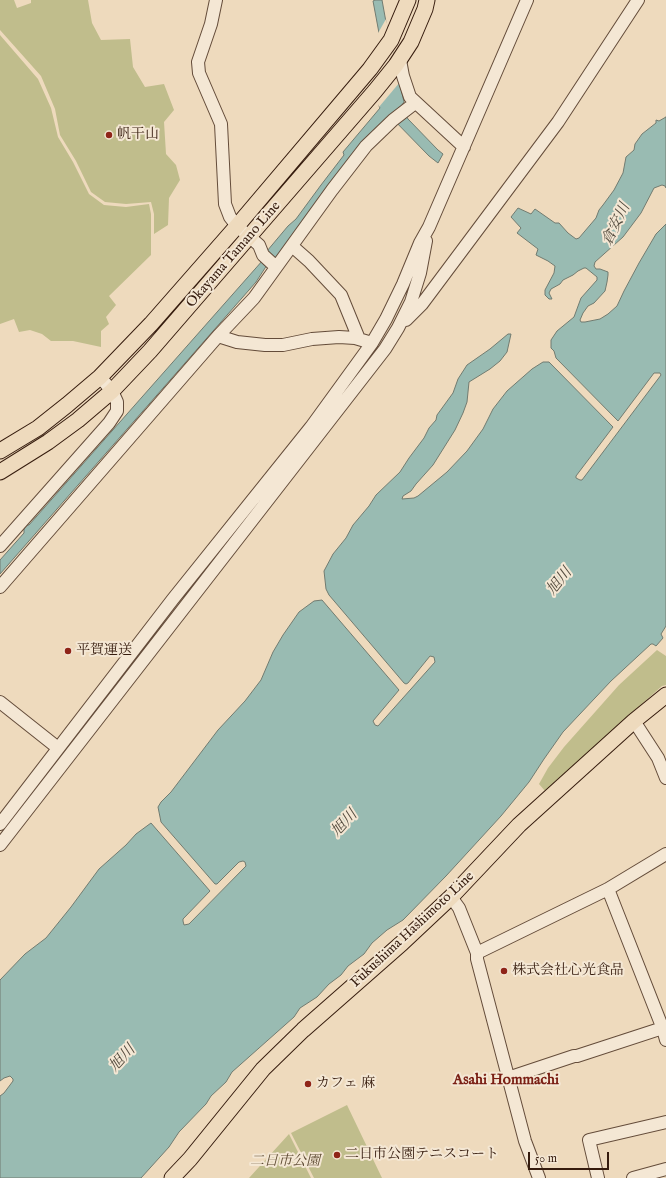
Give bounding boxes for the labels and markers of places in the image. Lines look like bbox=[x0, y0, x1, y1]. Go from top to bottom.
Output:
place label: 帆干山 bbox=[117, 127, 159, 143]
marker: 帆干山 bbox=[104, 130, 114, 140]
place label: 平賀運送 bbox=[76, 643, 132, 659]
marker: 平賀運送 bbox=[63, 646, 73, 656]
place label: 株式会社心光食品 bbox=[512, 963, 624, 979]
marker: 株式会社心光食品 bbox=[499, 966, 509, 976]
place label: カフェ 麻 bbox=[316, 1076, 375, 1092]
marker: カフェ 麻 bbox=[303, 1079, 313, 1089]
place label: 二日市公園テニスコート bbox=[345, 1147, 499, 1163]
marker: 二日市公園テニスコート bbox=[332, 1150, 342, 1160]

